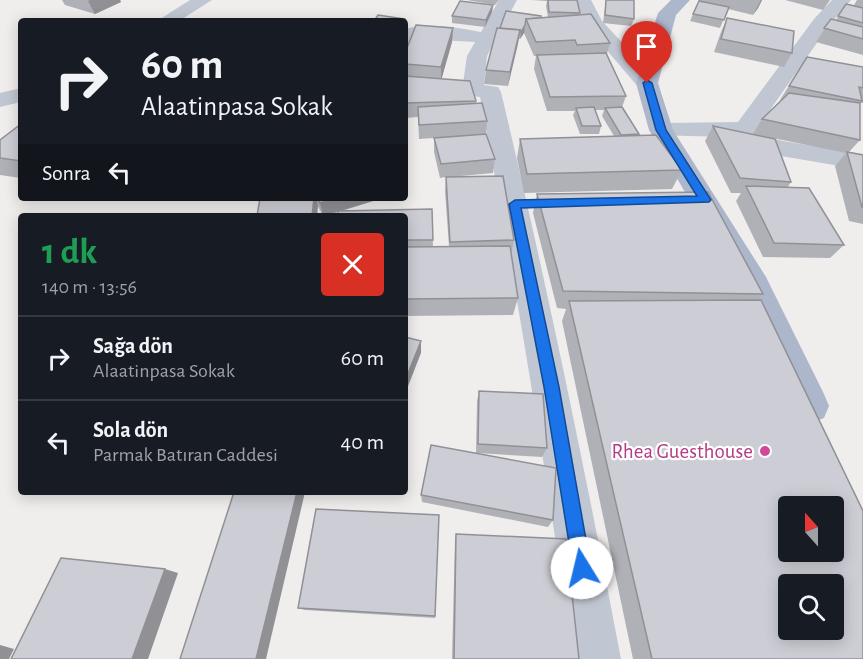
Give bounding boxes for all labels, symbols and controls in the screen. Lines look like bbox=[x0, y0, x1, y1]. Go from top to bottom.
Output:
pin bbox=[621, 21, 672, 83]
icon: arrive bbox=[630, 30, 663, 63]
icon: right bbox=[42, 42, 120, 120]
text: 60 m bbox=[141, 44, 223, 86]
text: Alaatinpasa Sokak bbox=[141, 93, 332, 120]
icon: left bbox=[103, 156, 136, 189]
text: Sonra bbox=[42, 162, 91, 184]
button: close bbox=[321, 233, 384, 296]
text: 1 dk bbox=[42, 234, 97, 270]
text: 140 m · 13:56 bbox=[42, 277, 137, 297]
text: Sağa dön bbox=[93, 335, 173, 357]
icon: right bbox=[42, 342, 75, 375]
text: 60 m bbox=[341, 347, 384, 369]
text: Alaatinpasa Sokak bbox=[93, 361, 235, 381]
text: Sola dön bbox=[93, 419, 168, 441]
icon: left bbox=[42, 426, 75, 459]
text: 40 m bbox=[341, 431, 384, 453]
place label: Rhea Guesthouse bbox=[611, 441, 753, 462]
marker: Rhea Guesthouse bbox=[758, 444, 772, 458]
text: Parmak Batıran Caddesi bbox=[93, 445, 278, 465]
north arrow bbox=[778, 496, 844, 562]
map controls bbox=[778, 496, 844, 640]
position arrow bbox=[550, 536, 614, 600]
button: search bbox=[778, 574, 844, 640]

